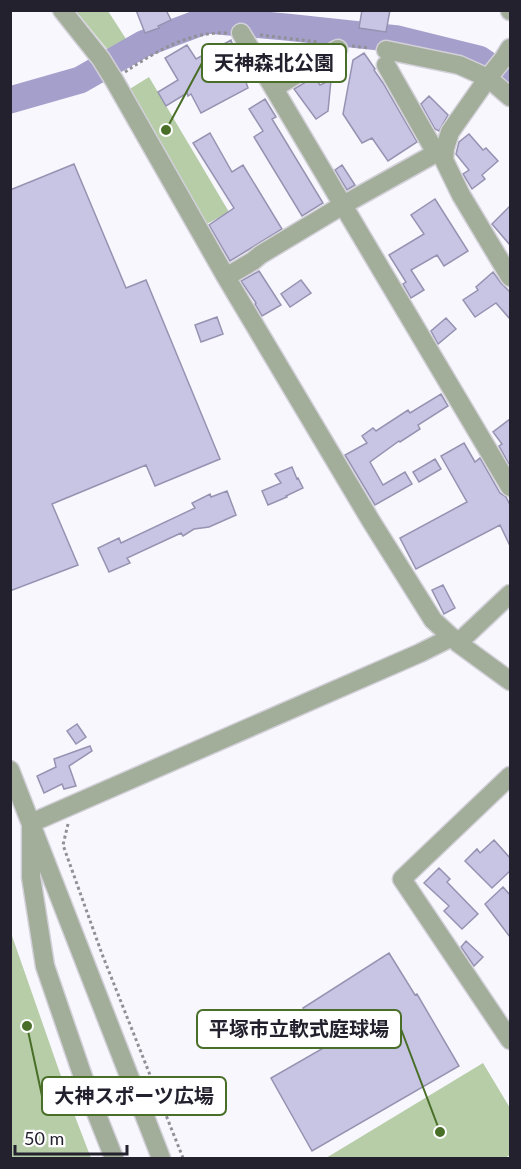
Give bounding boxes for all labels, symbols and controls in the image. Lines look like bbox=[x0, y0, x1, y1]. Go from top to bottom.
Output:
callout: 天神森北公園 bbox=[202, 44, 346, 82]
text: 天神森北公園 bbox=[214, 50, 334, 74]
callout: 平塚市立軟式庭球場 bbox=[197, 1010, 401, 1048]
text: 平塚市立軟式庭球場 bbox=[209, 1016, 389, 1040]
callout: 大神スポーツ広場 bbox=[42, 1077, 226, 1115]
text: 大神スポーツ広場 bbox=[54, 1083, 214, 1107]
scale bar bbox=[15, 1118, 128, 1156]
text: 50 m bbox=[24, 1127, 64, 1149]

